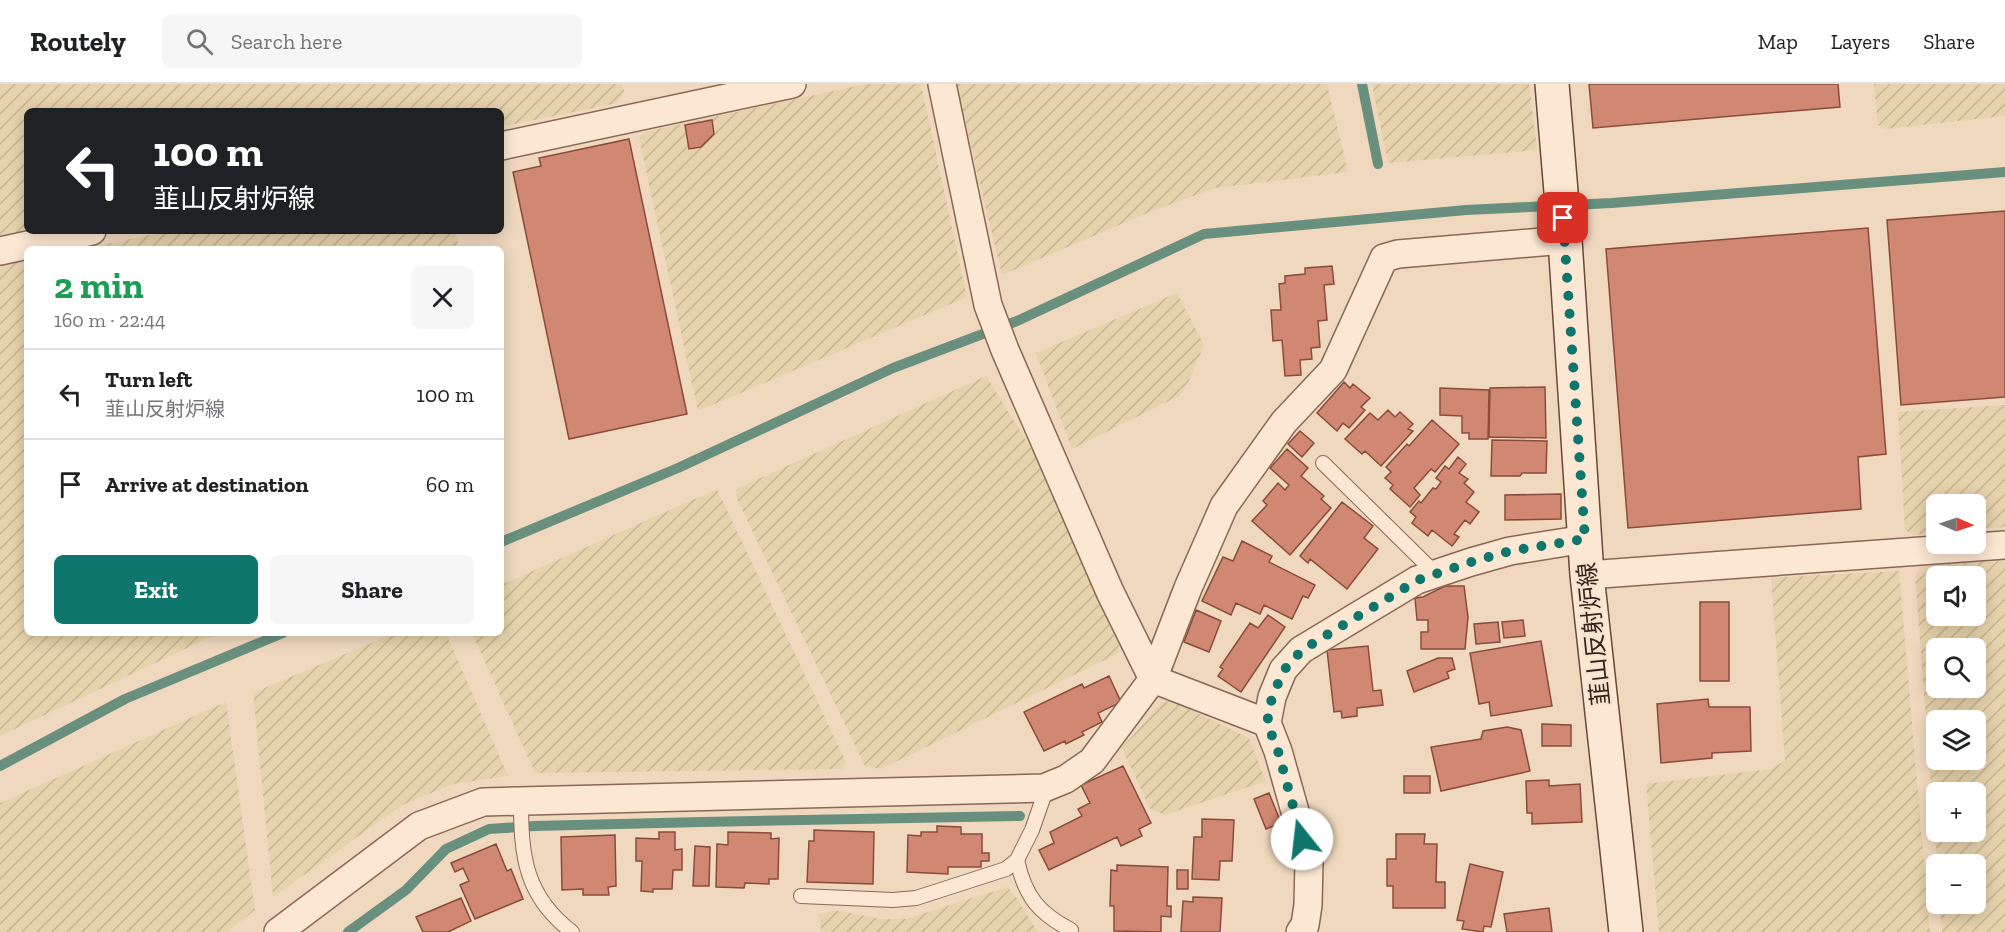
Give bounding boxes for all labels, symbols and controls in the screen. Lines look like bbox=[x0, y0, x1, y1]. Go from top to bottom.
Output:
search box bbox=[162, 14, 582, 68]
text: Routely bbox=[30, 25, 126, 58]
icon: search bbox=[183, 25, 216, 58]
text: Search here bbox=[231, 28, 342, 55]
text: Map bbox=[1758, 29, 1798, 54]
text: Layers bbox=[1831, 29, 1890, 54]
text: Share bbox=[1923, 29, 1975, 54]
text: 100 m bbox=[153, 126, 263, 177]
icon: left bbox=[54, 132, 132, 210]
text: 韮山反射炉線 bbox=[153, 183, 315, 215]
pin bbox=[1537, 192, 1588, 243]
icon: arrive bbox=[1546, 201, 1579, 234]
text: 2 min bbox=[54, 264, 144, 307]
button: close bbox=[411, 266, 474, 329]
text: 160 m · 22:44 bbox=[54, 308, 166, 332]
text: Turn left bbox=[105, 366, 192, 393]
icon: left bbox=[54, 378, 87, 411]
text: 100 m bbox=[416, 381, 474, 408]
text: 韮山反射炉線 bbox=[105, 397, 225, 421]
icon: arrive bbox=[54, 468, 87, 501]
text: Arrive at destination bbox=[105, 471, 308, 498]
text: 60 m bbox=[426, 471, 474, 498]
north arrow bbox=[1926, 494, 1986, 554]
map controls bbox=[1926, 494, 1986, 914]
button: Exit bbox=[54, 555, 258, 624]
button: Share bbox=[270, 555, 474, 624]
street label: 韮山反射炉線 bbox=[1572, 561, 1615, 707]
button: sound bbox=[1926, 566, 1986, 626]
button: search bbox=[1926, 638, 1986, 698]
button: layers bbox=[1926, 710, 1986, 770]
button: + bbox=[1926, 782, 1986, 842]
position arrow bbox=[1270, 807, 1334, 871]
button: − bbox=[1926, 854, 1986, 914]

